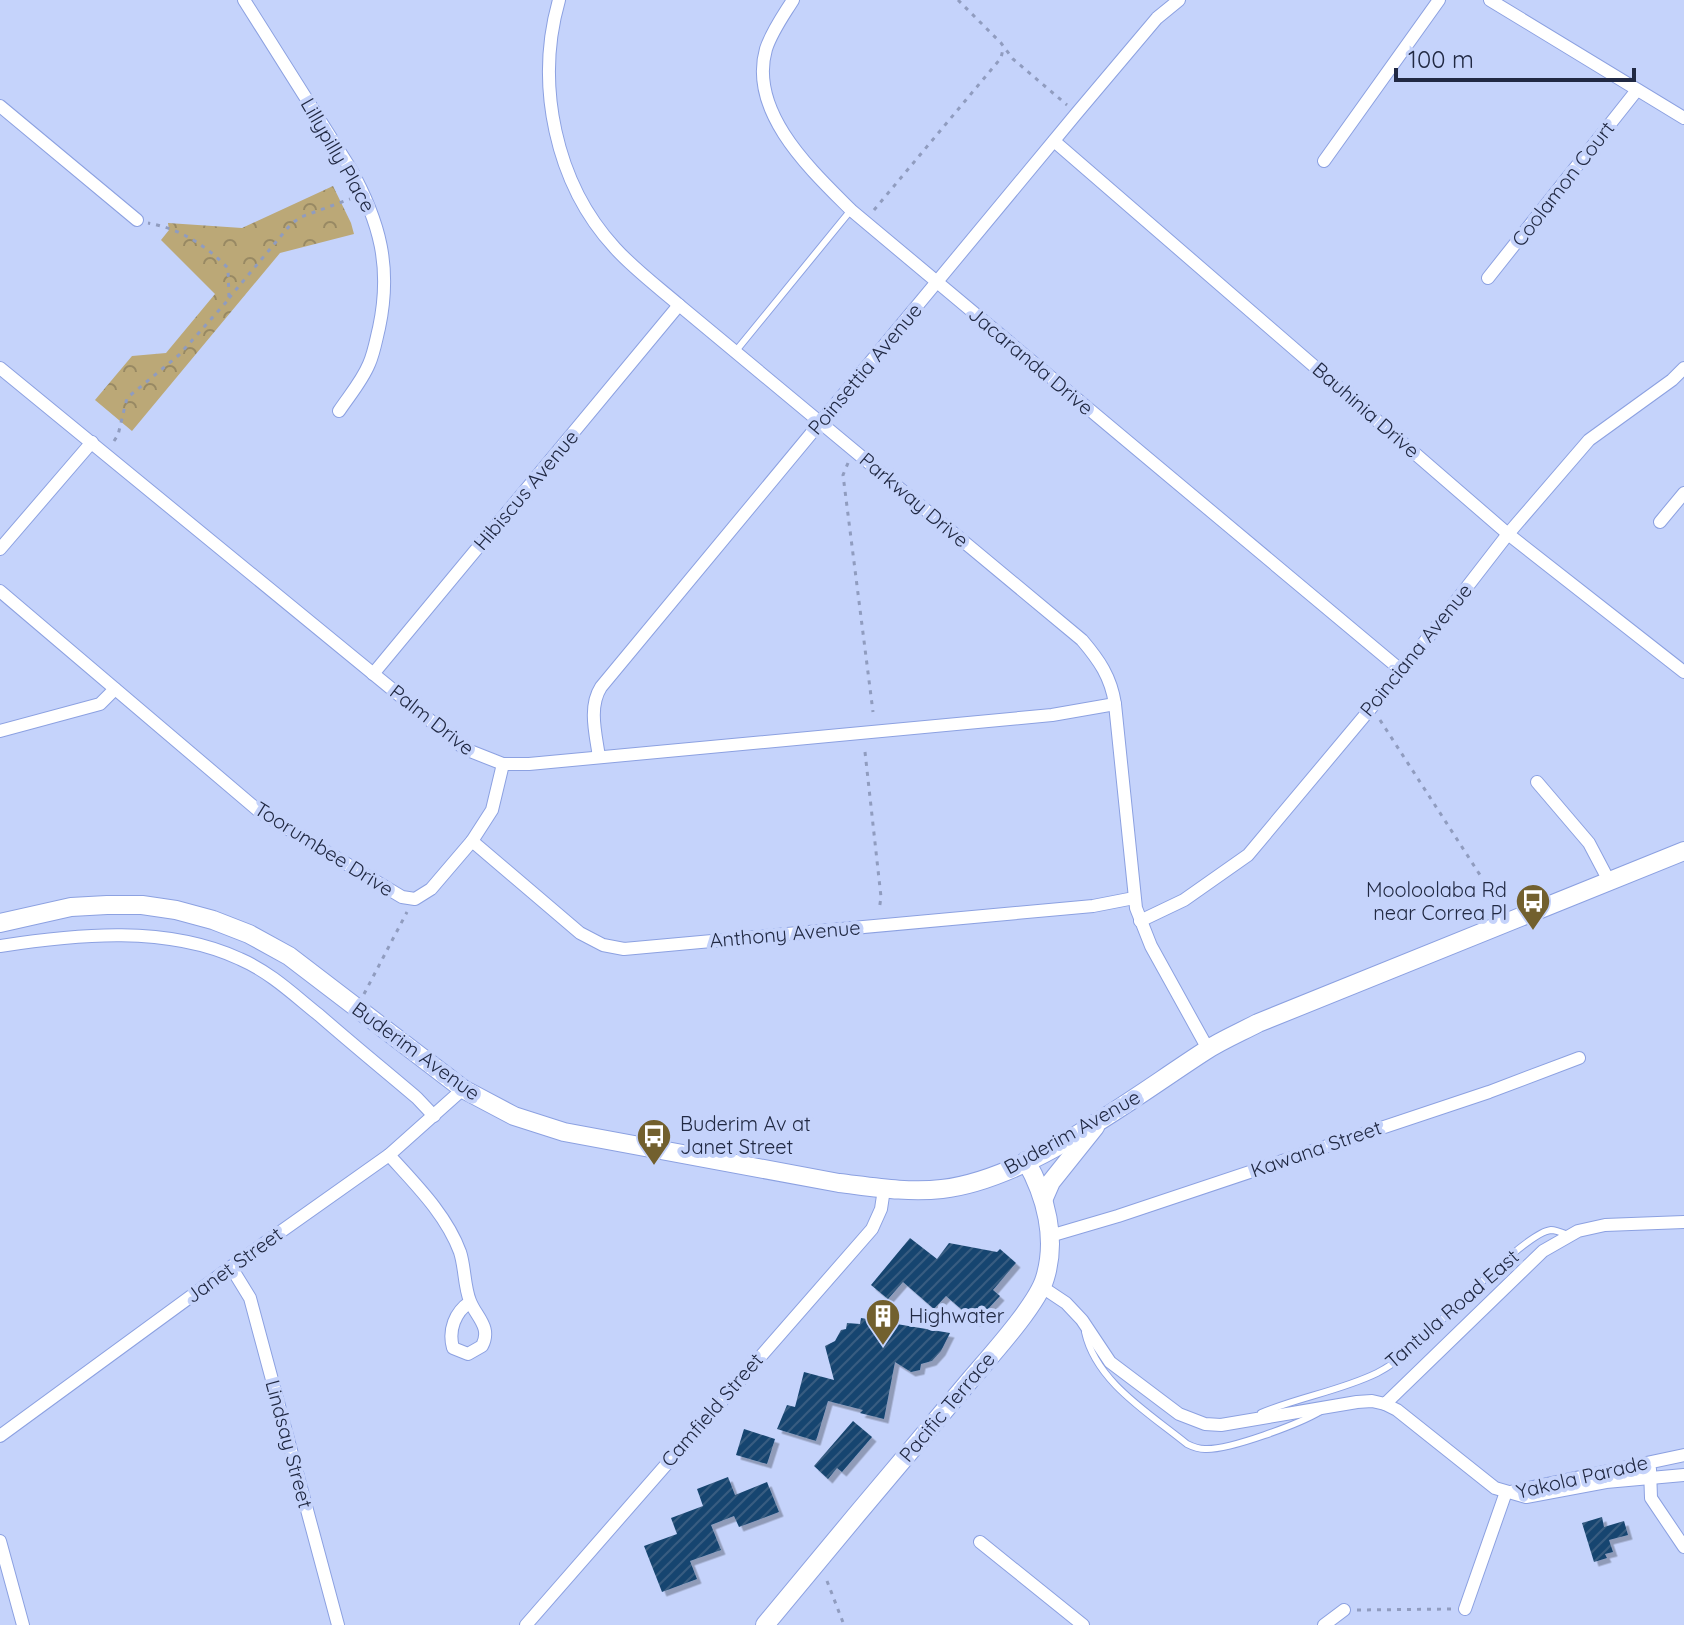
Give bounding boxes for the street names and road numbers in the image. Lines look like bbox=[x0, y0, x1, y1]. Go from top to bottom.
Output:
street label: Lillypilly Place bbox=[296, 93, 381, 216]
street label: Coolamon Court bbox=[1506, 116, 1619, 251]
street label: Poinsettia Avenue bbox=[802, 298, 927, 440]
street label: Jacaranda Drive bbox=[964, 301, 1099, 420]
street label: Bauhinia Drive bbox=[1308, 356, 1425, 463]
street label: Hibiscus Avenue bbox=[468, 424, 583, 555]
street label: Parkway Drive bbox=[855, 447, 974, 552]
street label: Poinciana Avenue bbox=[1354, 578, 1477, 721]
street label: Palm Drive bbox=[385, 679, 480, 760]
street label: Toorumbee Drive bbox=[250, 796, 399, 901]
street label: Anthony Avenue bbox=[708, 914, 861, 953]
street label: Buderim Avenue bbox=[347, 996, 485, 1105]
street label: Buderim Avenue bbox=[999, 1084, 1144, 1179]
street label: Kawana Street bbox=[1247, 1114, 1385, 1183]
street label: Janet Street bbox=[181, 1221, 287, 1308]
street label: Tantula Road East bbox=[1380, 1244, 1524, 1373]
street label: Camfield Street bbox=[655, 1347, 768, 1472]
street label: Pacific Terrace bbox=[893, 1347, 1000, 1467]
street label: Lindsay Street bbox=[260, 1377, 319, 1511]
street label: Yakola Parade bbox=[1514, 1449, 1650, 1504]

